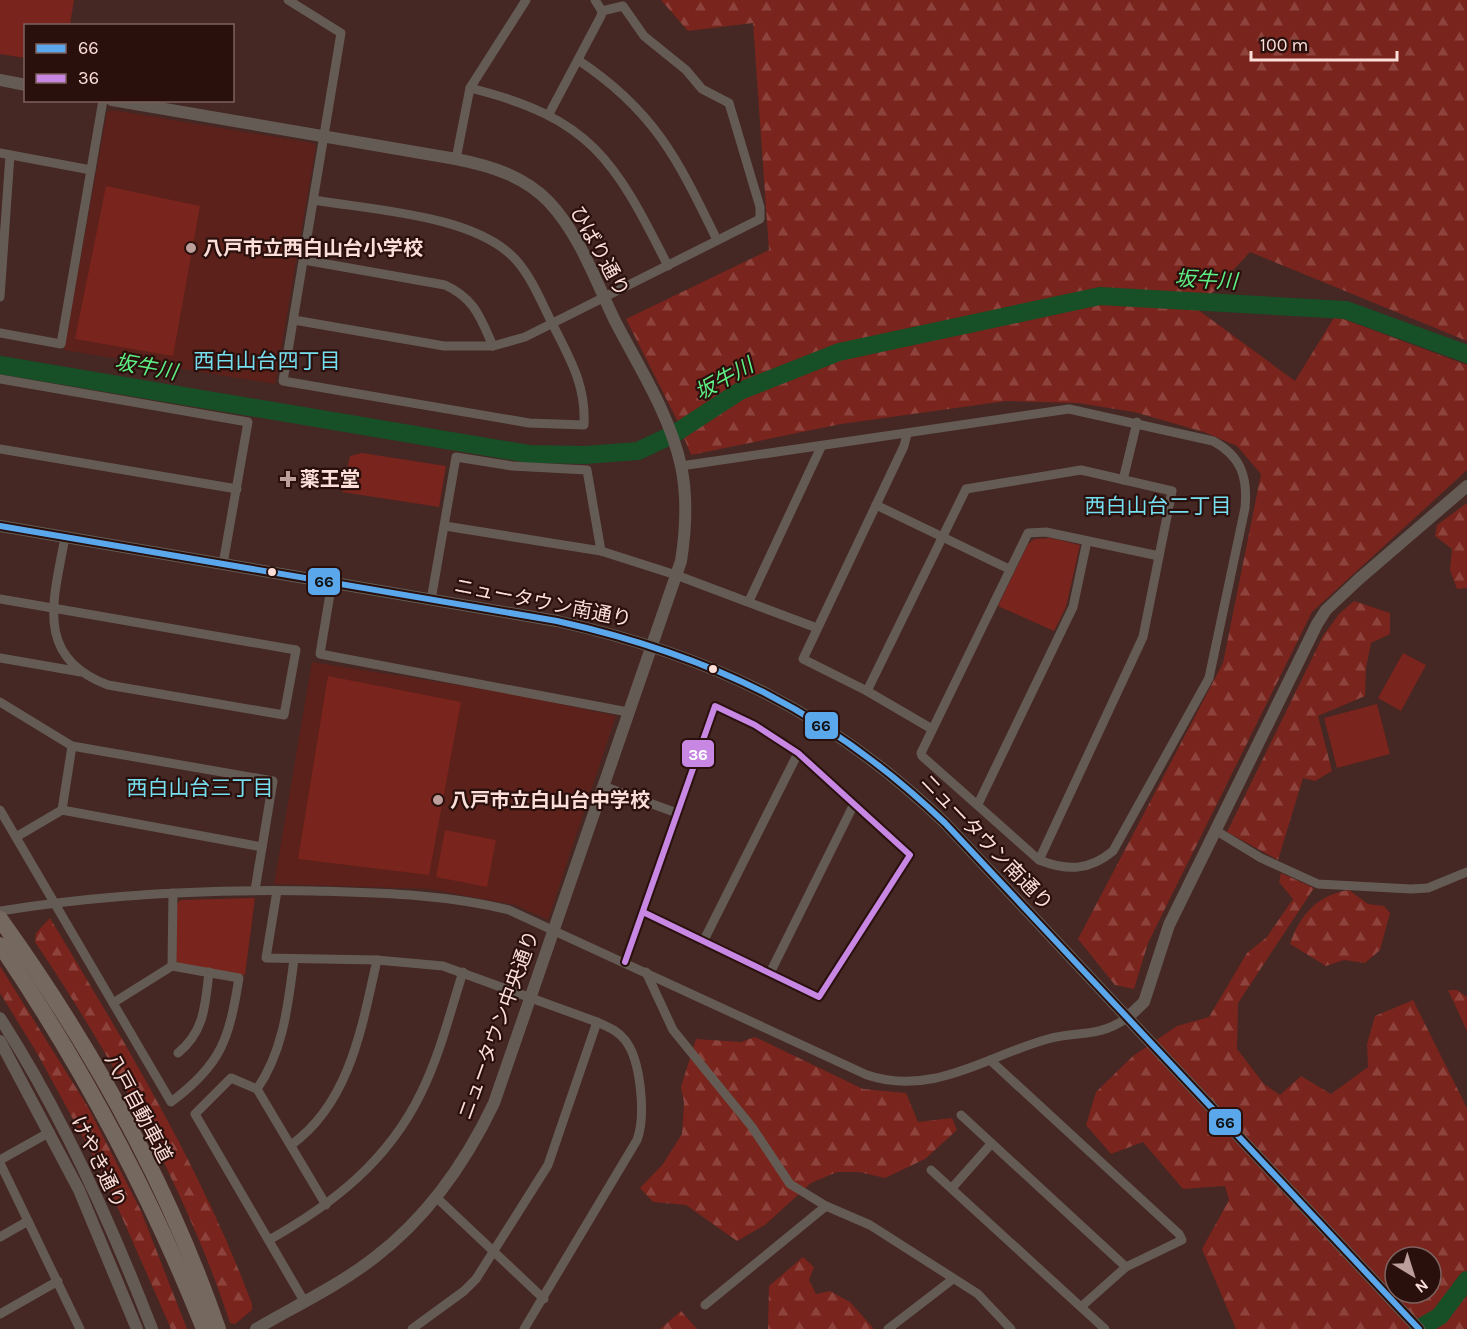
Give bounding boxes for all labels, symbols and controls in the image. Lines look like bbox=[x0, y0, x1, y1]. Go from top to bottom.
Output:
legend bbox=[24, 24, 234, 102]
scale bar bbox=[1251, 24, 1396, 62]
text: 100 m bbox=[1260, 34, 1308, 56]
text: 66 bbox=[78, 37, 99, 59]
text: 36 bbox=[78, 67, 99, 89]
street label: ひばり通り bbox=[565, 202, 634, 301]
place label: 八戸市立西白山台小学校 bbox=[203, 237, 423, 260]
marker: 八戸市立西白山台小学校 bbox=[184, 241, 198, 255]
water label: 坂牛川 bbox=[1174, 266, 1240, 294]
district label: 西白山台四丁目 bbox=[194, 349, 341, 373]
water label: 坂牛川 bbox=[113, 350, 181, 385]
water label: 坂牛川 bbox=[691, 352, 759, 405]
place label: 薬王堂 bbox=[300, 468, 360, 491]
marker: 薬王堂 bbox=[281, 472, 295, 486]
district label: 西白山台二丁目 bbox=[1085, 494, 1232, 518]
unlabelled marker bbox=[266, 566, 278, 578]
line badge: 66 bbox=[307, 567, 341, 596]
text: 66 bbox=[314, 572, 334, 591]
street label: ニュータウン南通り bbox=[452, 574, 633, 631]
unlabelled marker bbox=[707, 663, 719, 675]
line badge: 66 bbox=[804, 711, 839, 740]
text: 66 bbox=[811, 716, 831, 735]
line badge: 36 bbox=[681, 739, 715, 768]
text: 36 bbox=[688, 745, 708, 764]
street label: ニュータウン南通り bbox=[916, 770, 1057, 915]
district label: 西白山台三丁目 bbox=[127, 776, 274, 800]
place label: 八戸市立白山台中学校 bbox=[450, 789, 650, 812]
marker: 八戸市立白山台中学校 bbox=[431, 793, 445, 807]
street label: ニュータウン中央通り bbox=[453, 927, 543, 1123]
street label: 八戸自動車道 bbox=[100, 1050, 177, 1167]
line badge: 66 bbox=[1208, 1108, 1242, 1136]
street label: けやき通り bbox=[66, 1112, 131, 1212]
text: 66 bbox=[1215, 1113, 1235, 1132]
north arrow bbox=[1383, 1245, 1443, 1305]
text: N bbox=[1412, 1275, 1432, 1297]

